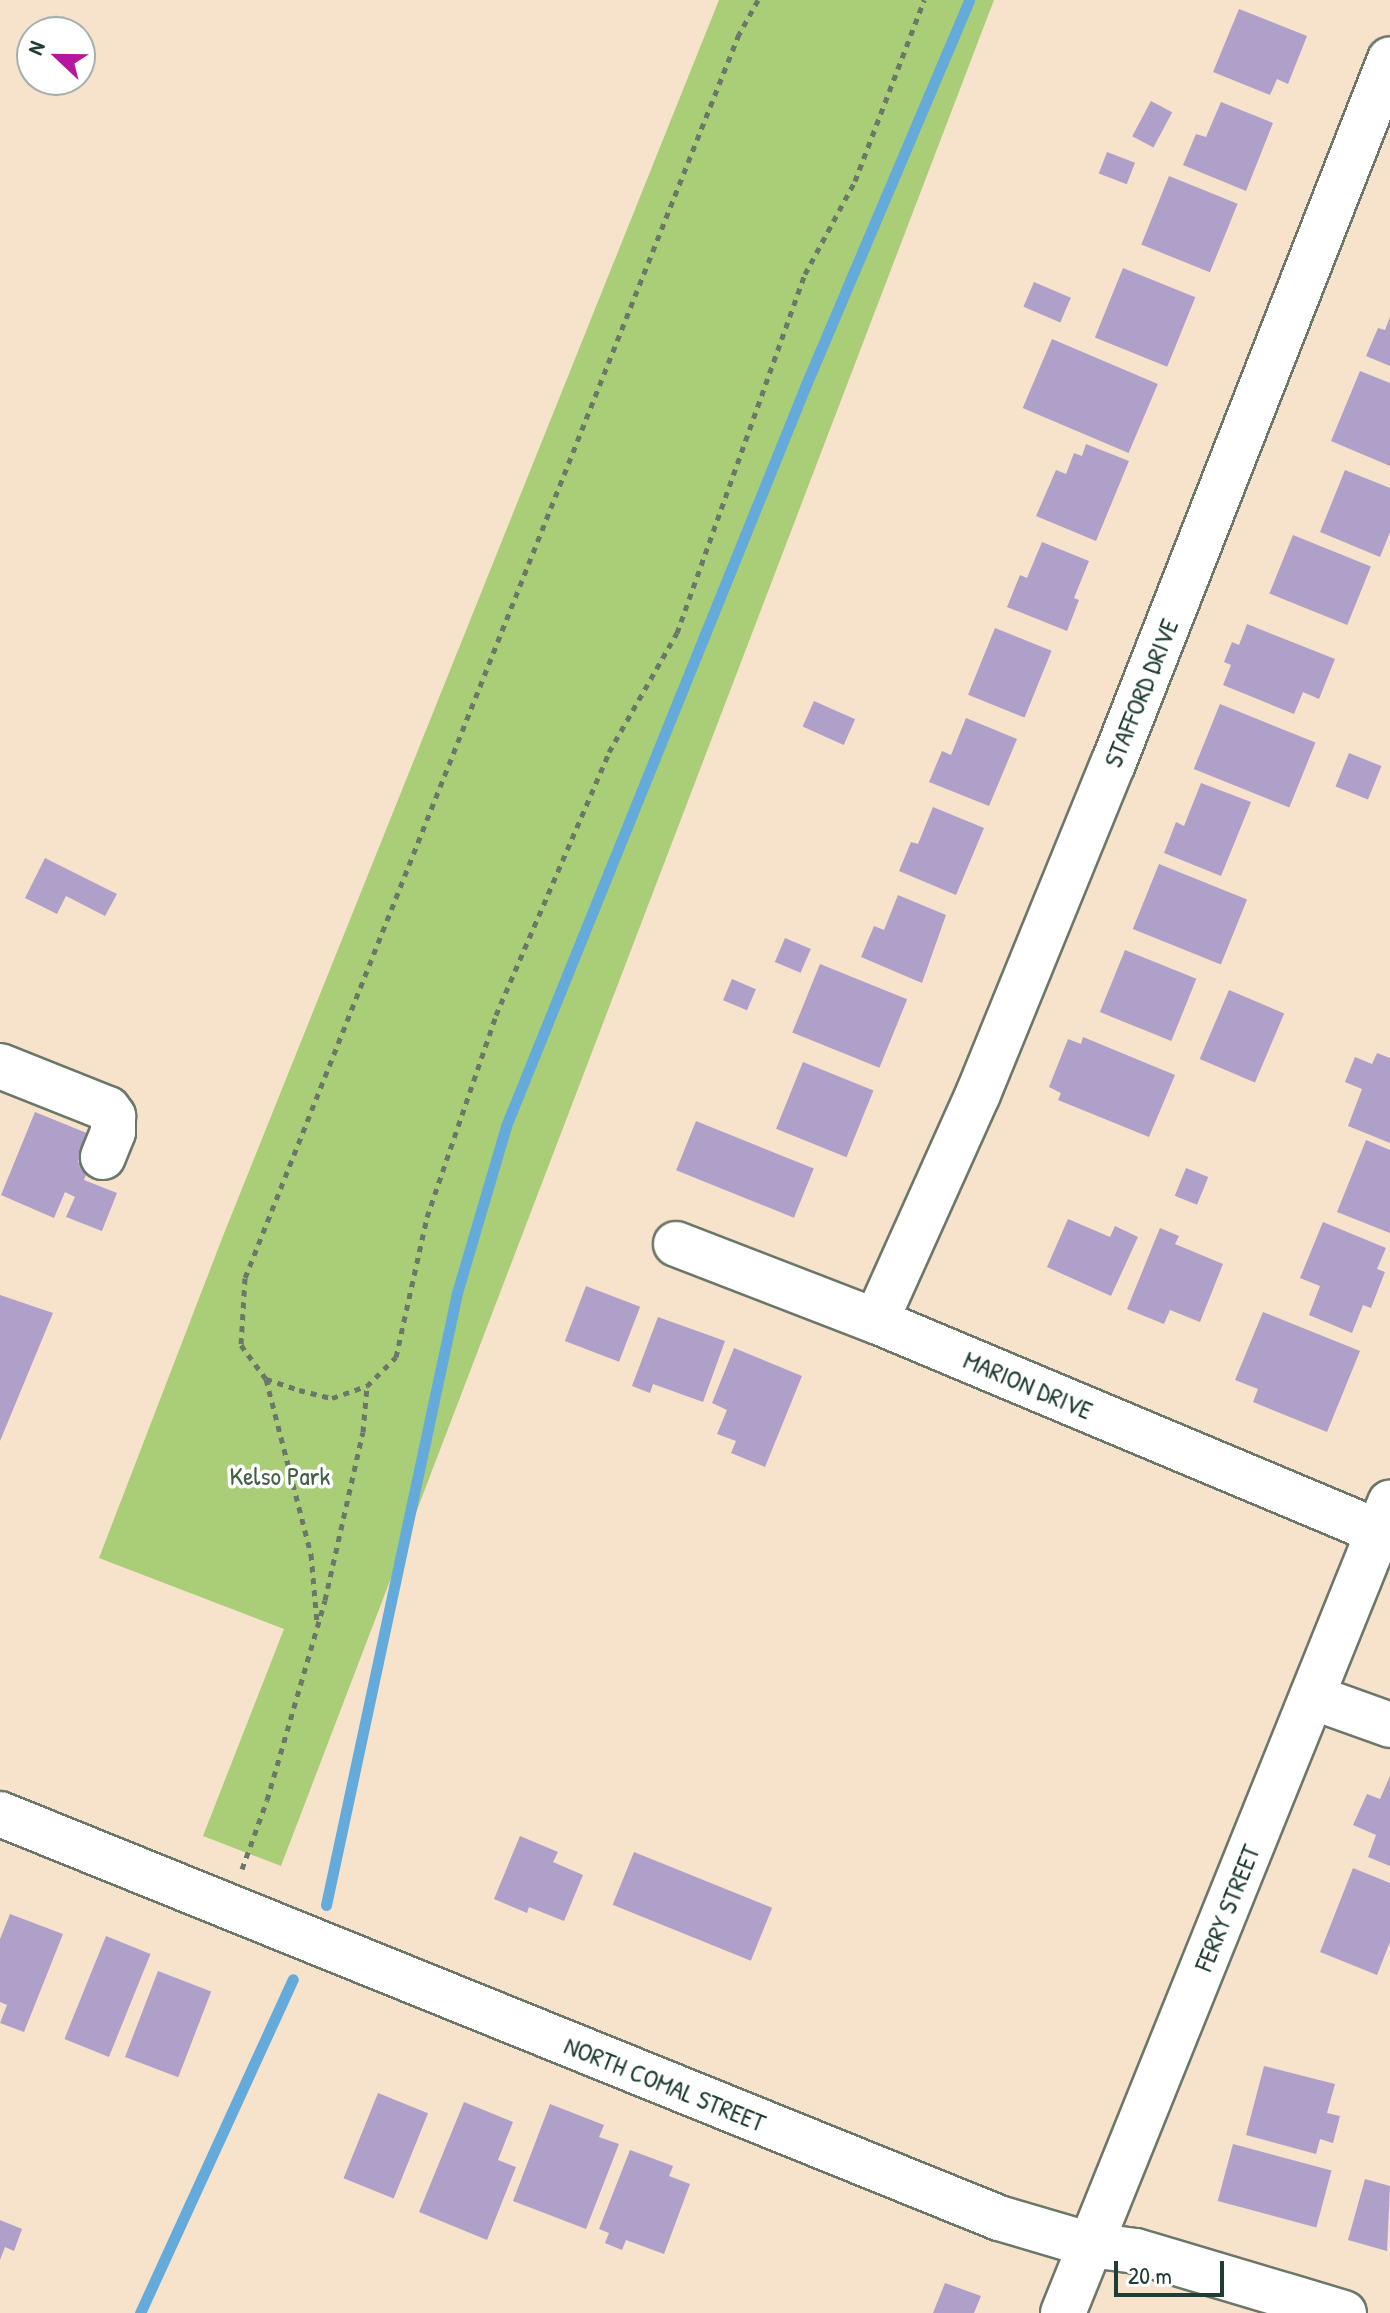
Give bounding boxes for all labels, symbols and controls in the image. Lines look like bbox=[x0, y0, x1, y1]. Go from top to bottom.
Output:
north arrow bbox=[16, 16, 96, 96]
text: N bbox=[19, 37, 52, 59]
street label: STAFFORD DRIVE bbox=[1097, 614, 1185, 772]
street label: MARION DRIVE bbox=[959, 1344, 1097, 1426]
park label: Kelso Park bbox=[230, 1460, 330, 1492]
street label: FERRY STREET bbox=[1188, 1840, 1266, 1976]
street label: NORTH COMAL STREET bbox=[560, 2029, 770, 2139]
scale bar bbox=[1118, 2245, 1228, 2295]
text: 20 m bbox=[1128, 2259, 1172, 2291]

